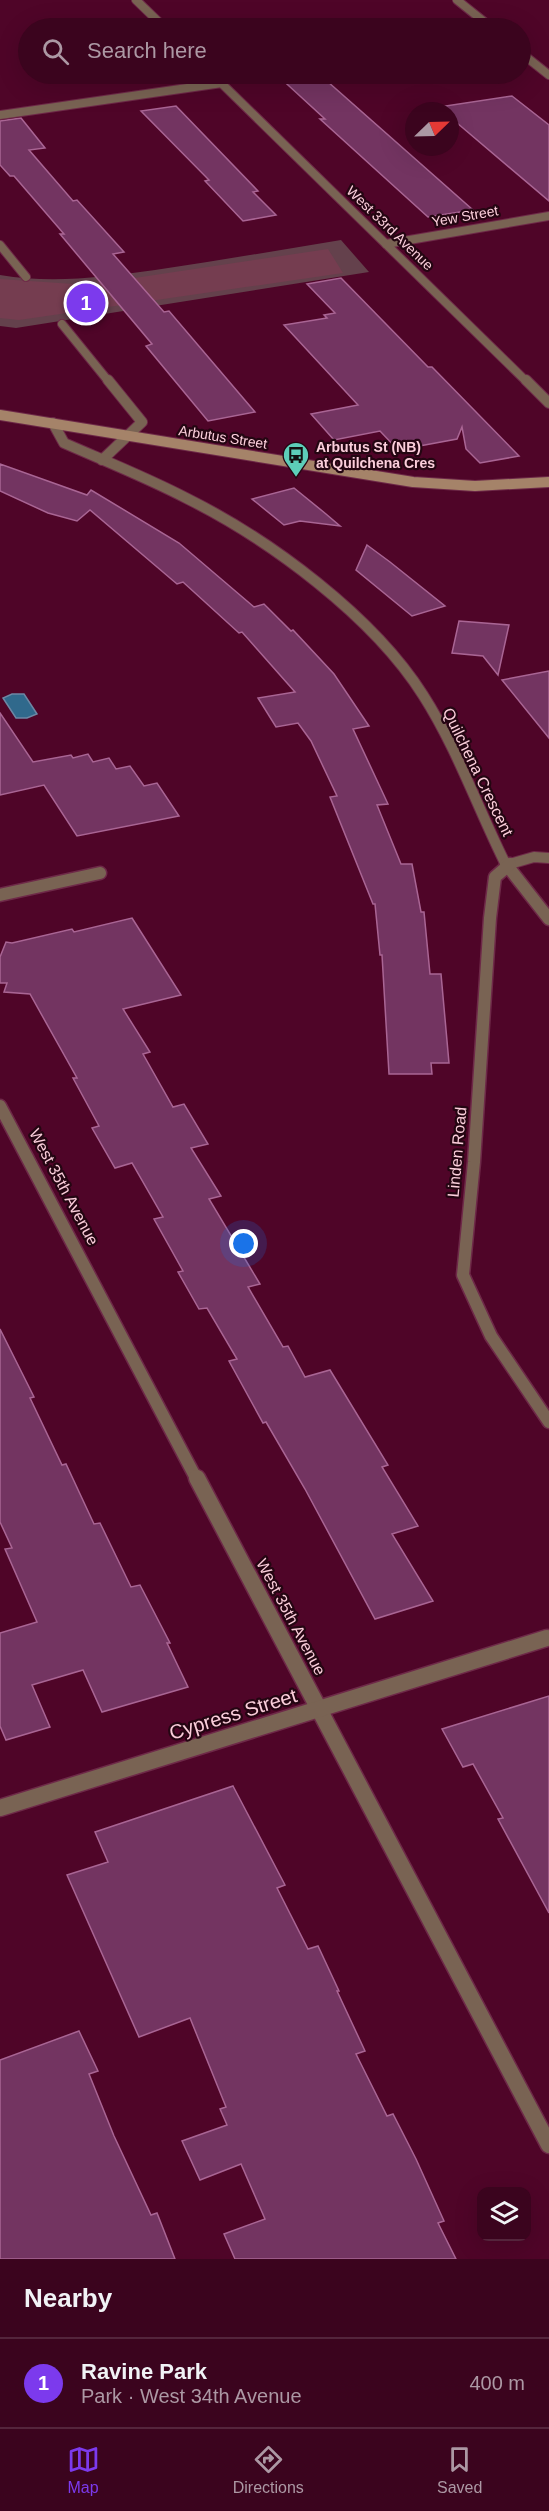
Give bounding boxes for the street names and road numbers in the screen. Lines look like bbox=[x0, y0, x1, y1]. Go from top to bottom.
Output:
street label: West 33rd Avenue bbox=[343, 183, 437, 273]
street label: Yew Street bbox=[431, 202, 500, 230]
street label: Arbutus Street bbox=[178, 422, 269, 452]
street label: Quilchena Crescent bbox=[440, 705, 517, 839]
street label: Linden Road bbox=[445, 1106, 469, 1198]
street label: West 35th Avenue bbox=[26, 1126, 102, 1248]
street label: West 35th Avenue bbox=[253, 1556, 329, 1678]
street label: Cypress Street bbox=[167, 1684, 300, 1744]

